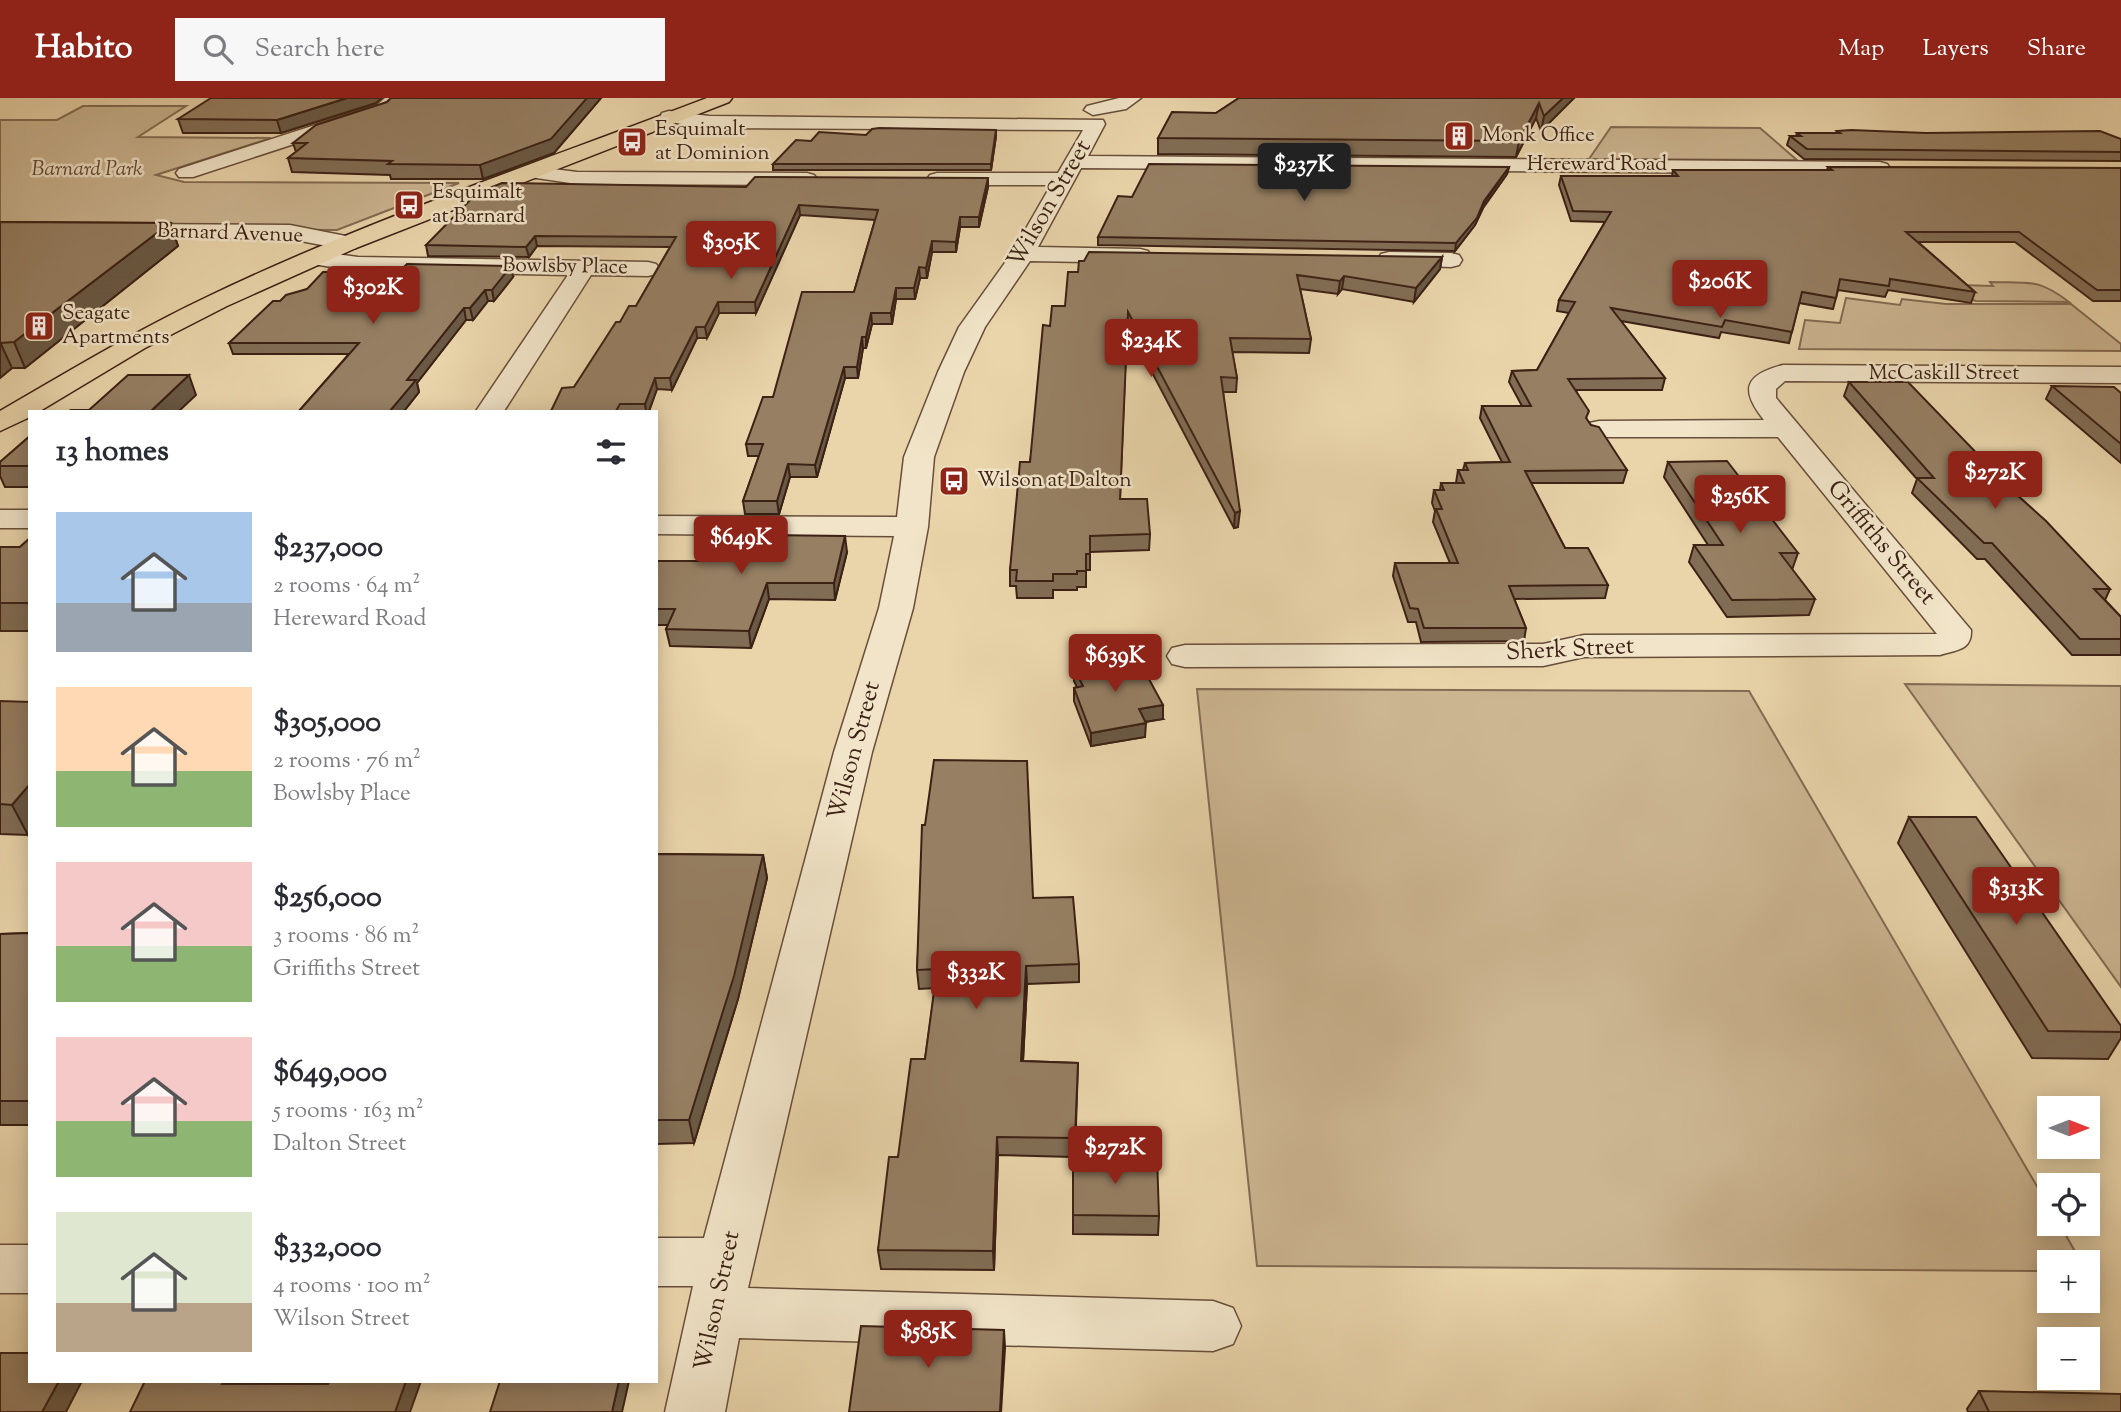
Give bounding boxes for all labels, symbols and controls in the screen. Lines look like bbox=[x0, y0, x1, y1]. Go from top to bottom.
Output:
search box bbox=[175, 18, 665, 81]
text: Habito bbox=[35, 25, 133, 73]
icon: search bbox=[199, 30, 237, 68]
text: Search here bbox=[255, 31, 385, 68]
text: Map bbox=[1838, 32, 1884, 66]
text: Layers bbox=[1922, 32, 1989, 66]
text: Share bbox=[2027, 32, 2086, 66]
place label: Esquimalt at Dominion bbox=[655, 115, 770, 169]
building icon: Monk Office bbox=[1442, 119, 1476, 153]
place label: Monk Office bbox=[1482, 121, 1595, 151]
bus stop icon: Esquimalt at Dominion bbox=[615, 125, 649, 159]
street label: Wilson Street bbox=[1000, 134, 1100, 274]
pin: $237K bbox=[1255, 144, 1353, 203]
text: $237K bbox=[1274, 149, 1334, 182]
street label: Hereward Road bbox=[1527, 150, 1667, 180]
park label: Barnard Park bbox=[31, 155, 143, 185]
place label: Esquimalt at Barnard bbox=[432, 178, 525, 232]
bus stop icon: Esquimalt at Barnard bbox=[392, 188, 426, 222]
street label: Barnard Avenue bbox=[156, 216, 304, 252]
pin: $305K bbox=[682, 222, 780, 281]
text: $305K bbox=[702, 227, 760, 260]
street label: Bowlsby Place bbox=[502, 251, 628, 283]
pin: $206K bbox=[1671, 260, 1769, 320]
pin: $302K bbox=[324, 266, 422, 326]
text: $206K bbox=[1688, 266, 1752, 299]
text: $302K bbox=[343, 272, 403, 305]
place label: Seagate Apartments bbox=[62, 299, 170, 353]
building icon: Seagate Apartments bbox=[22, 309, 56, 343]
pin: $234K bbox=[1102, 320, 1200, 379]
text: $234K bbox=[1121, 325, 1181, 358]
street label: McCaskill Street bbox=[1869, 359, 2019, 389]
text: 13 homes bbox=[56, 431, 169, 474]
icon: filters bbox=[592, 433, 630, 471]
pin: $272K bbox=[1946, 452, 2044, 511]
text: $272K bbox=[1964, 457, 2026, 490]
bus stop icon: Wilson at Dalton bbox=[937, 464, 971, 498]
place label: Wilson at Dalton bbox=[977, 466, 1132, 496]
street label: Griffiths Street bbox=[1819, 473, 1943, 613]
pin: $256K bbox=[1691, 476, 1789, 535]
text: $256K bbox=[1711, 481, 1769, 514]
pin: $649K bbox=[692, 517, 790, 576]
text: $649K bbox=[710, 522, 772, 555]
text: $237,000 bbox=[273, 527, 383, 570]
icon: home bbox=[112, 540, 196, 624]
text: 2 rooms · 64 m² bbox=[273, 570, 420, 603]
text: Hereward Road bbox=[273, 603, 427, 636]
street label: Sherk Street bbox=[1505, 630, 1635, 670]
pin: $639K bbox=[1066, 634, 1164, 694]
text: $639K bbox=[1085, 640, 1145, 673]
street label: Wilson Street bbox=[820, 678, 890, 824]
text: $305,000 bbox=[273, 702, 381, 745]
icon: home bbox=[112, 715, 196, 799]
text: 2 rooms · 76 m² bbox=[273, 745, 421, 778]
text: Bowlsby Place bbox=[273, 778, 411, 811]
pin: $313K bbox=[1967, 868, 2065, 927]
text: $313K bbox=[1988, 873, 2044, 906]
text: $256,000 bbox=[273, 877, 382, 920]
icon: home bbox=[112, 890, 196, 974]
text: 3 rooms · 86 m² bbox=[273, 920, 419, 953]
pin: $332K bbox=[927, 951, 1025, 1011]
text: Griffiths Street bbox=[273, 953, 420, 986]
text: $332K bbox=[947, 957, 1005, 990]
text: $649,000 bbox=[273, 1052, 387, 1095]
icon: home bbox=[112, 1065, 196, 1149]
text: 5 rooms · 163 m² bbox=[273, 1095, 423, 1128]
north arrow bbox=[2037, 1096, 2100, 1158]
map controls bbox=[2037, 1096, 2100, 1390]
pin: $272K bbox=[1066, 1126, 1164, 1186]
text: Dalton Street bbox=[273, 1128, 406, 1161]
text: $272K bbox=[1084, 1132, 1146, 1165]
button: locate bbox=[2037, 1173, 2100, 1236]
text: $332,000 bbox=[273, 1227, 382, 1270]
street label: Wilson Street bbox=[687, 1228, 749, 1374]
icon: home bbox=[112, 1240, 196, 1324]
button: + bbox=[2037, 1250, 2100, 1313]
text: 4 rooms · 100 m² bbox=[273, 1270, 431, 1303]
text: Wilson Street bbox=[273, 1303, 410, 1336]
pin: $585K bbox=[879, 1310, 977, 1370]
text: $585K bbox=[900, 1316, 956, 1349]
button: − bbox=[2037, 1327, 2100, 1390]

